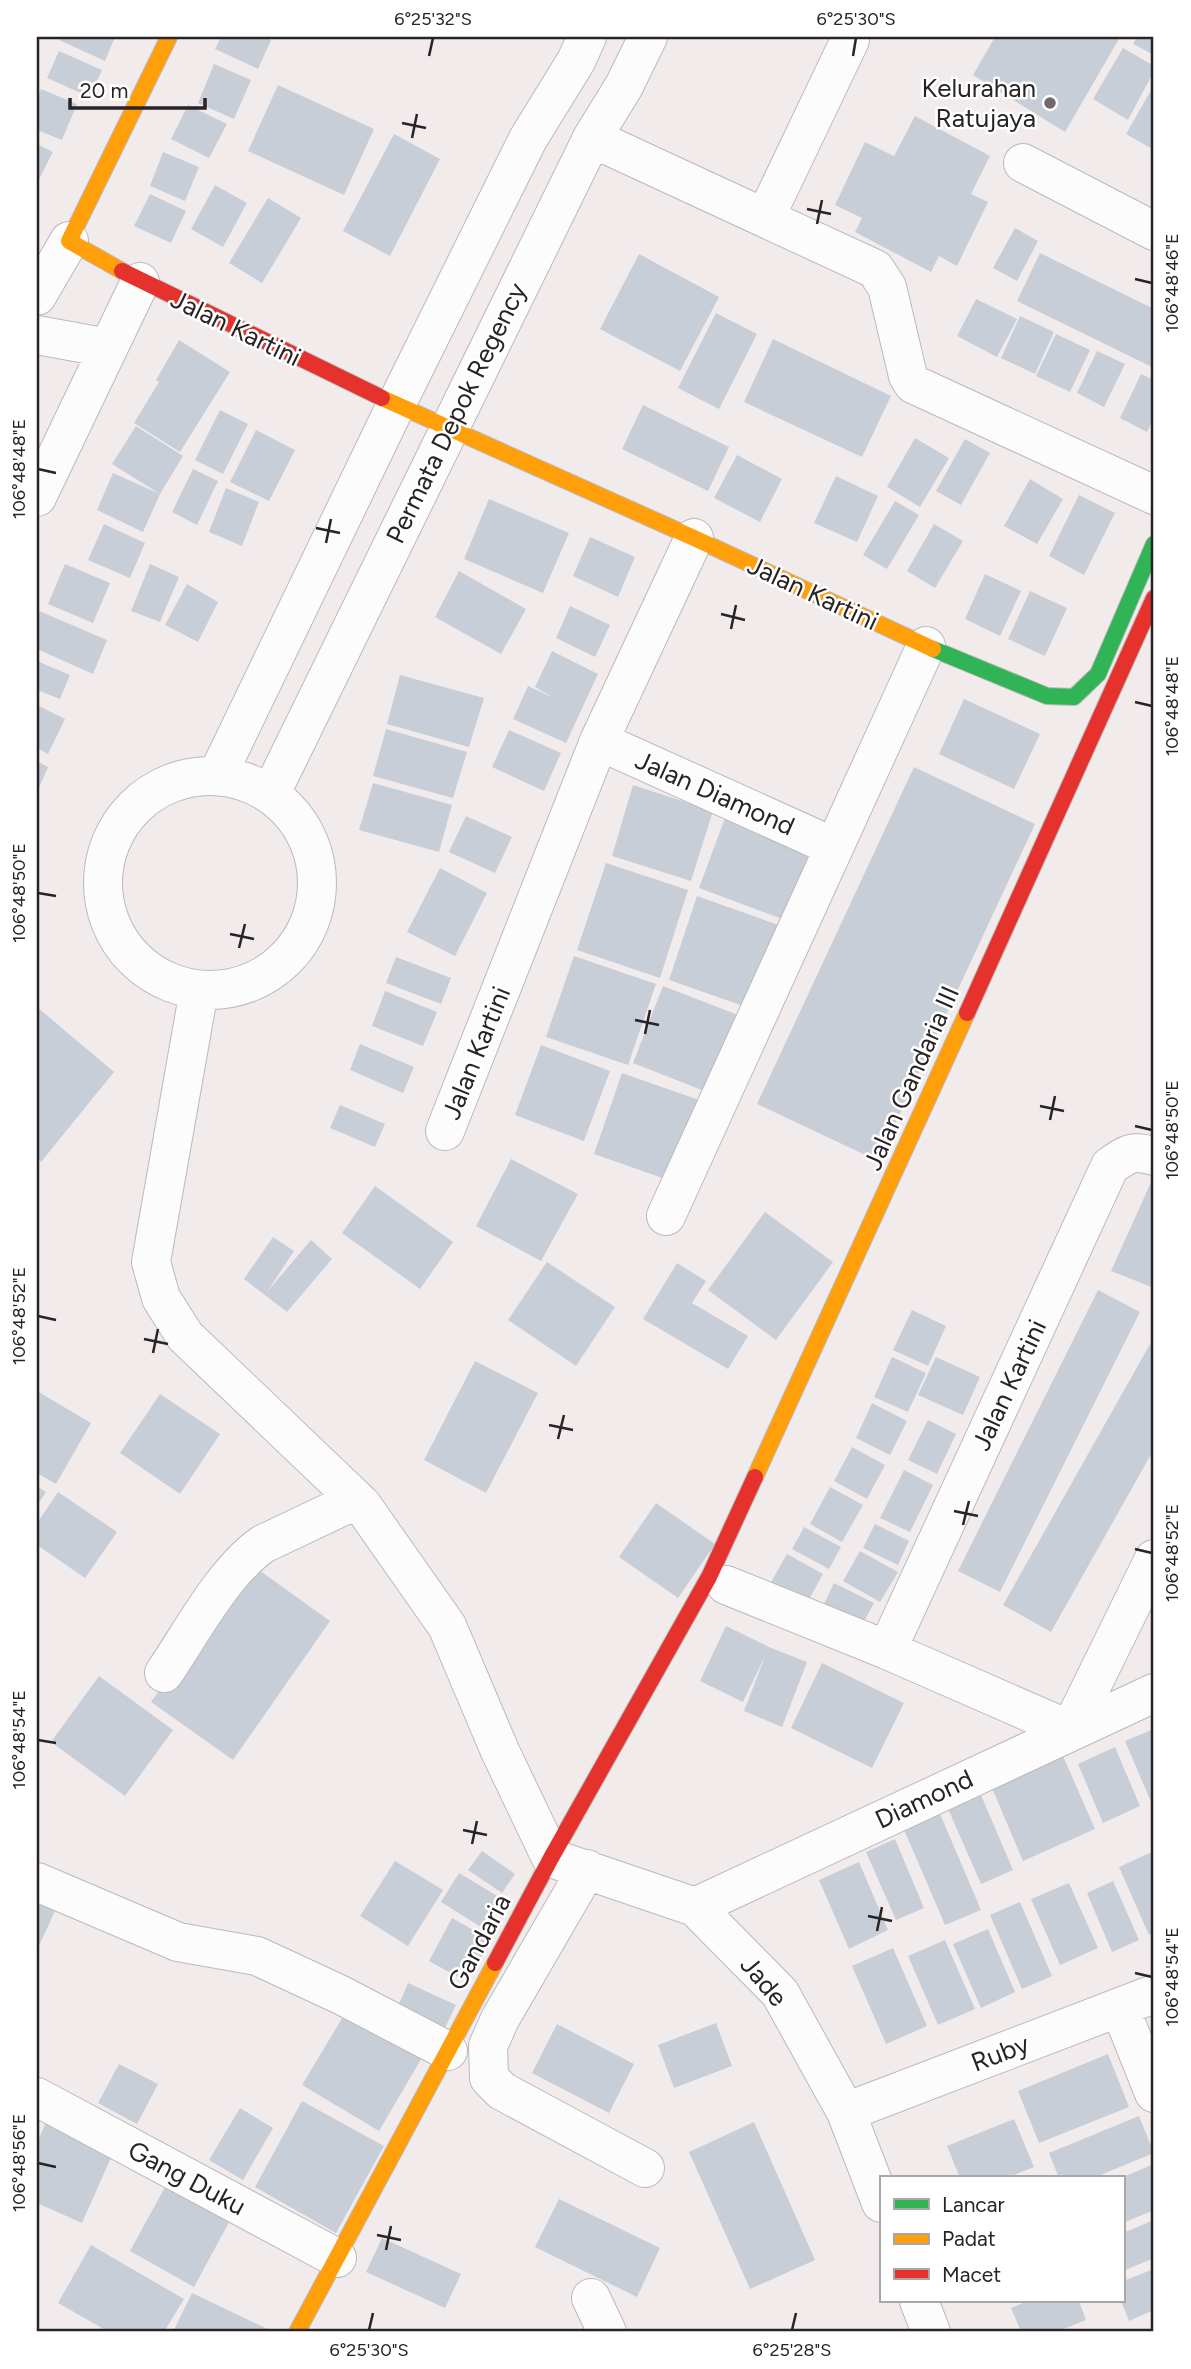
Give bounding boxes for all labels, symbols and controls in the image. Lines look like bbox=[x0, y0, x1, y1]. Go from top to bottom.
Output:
text: 6°25'32"S bbox=[394, 8, 472, 30]
text: 6°25'30"S bbox=[817, 8, 895, 30]
scale bar bbox=[70, 66, 205, 110]
place label: Kelurahan Ratujaya bbox=[922, 72, 1036, 134]
text: 20 m bbox=[80, 78, 128, 103]
marker: Kelurahan Ratujaya bbox=[1042, 95, 1058, 111]
text: 106°48'46"E bbox=[1161, 233, 1183, 333]
street label: Permata Depok Regency bbox=[379, 277, 533, 549]
street label: Jalan Kartini bbox=[166, 283, 306, 373]
text: 106°48'48"E bbox=[8, 419, 30, 519]
street label: Jalan Kartini bbox=[742, 549, 884, 637]
text: 106°48'48"E bbox=[1161, 656, 1183, 756]
street label: Jalan Diamond bbox=[631, 744, 799, 842]
text: 106°48'50"E bbox=[8, 843, 30, 943]
street label: Jalan Gandaria III bbox=[856, 981, 966, 1175]
street label: Jalan Kartini bbox=[435, 982, 517, 1124]
text: 106°48'50"E bbox=[1161, 1080, 1183, 1180]
text: 106°48'52"E bbox=[8, 1267, 30, 1365]
street label: Jalan Kartini bbox=[965, 1314, 1053, 1456]
text: 106°48'52"E bbox=[1161, 1504, 1183, 1602]
text: 106°48'54"E bbox=[8, 1690, 30, 1790]
street label: Diamond bbox=[870, 1762, 978, 1836]
street label: Gandaria bbox=[440, 1889, 518, 1995]
text: 106°48'54"E bbox=[1161, 1927, 1183, 2027]
street label: Jade bbox=[734, 1949, 794, 2013]
street label: Ruby bbox=[967, 2027, 1034, 2079]
text: 106°48'56"E bbox=[8, 2114, 30, 2212]
street label: Gang Duku bbox=[123, 2134, 251, 2222]
legend bbox=[880, 2176, 1124, 2302]
text: Lancar bbox=[942, 2192, 1005, 2217]
text: Padat bbox=[942, 2226, 996, 2251]
text: Macet bbox=[942, 2262, 1001, 2287]
text: 6°25'30"S bbox=[330, 2339, 408, 2361]
text: 6°25'28"S bbox=[753, 2339, 831, 2361]

